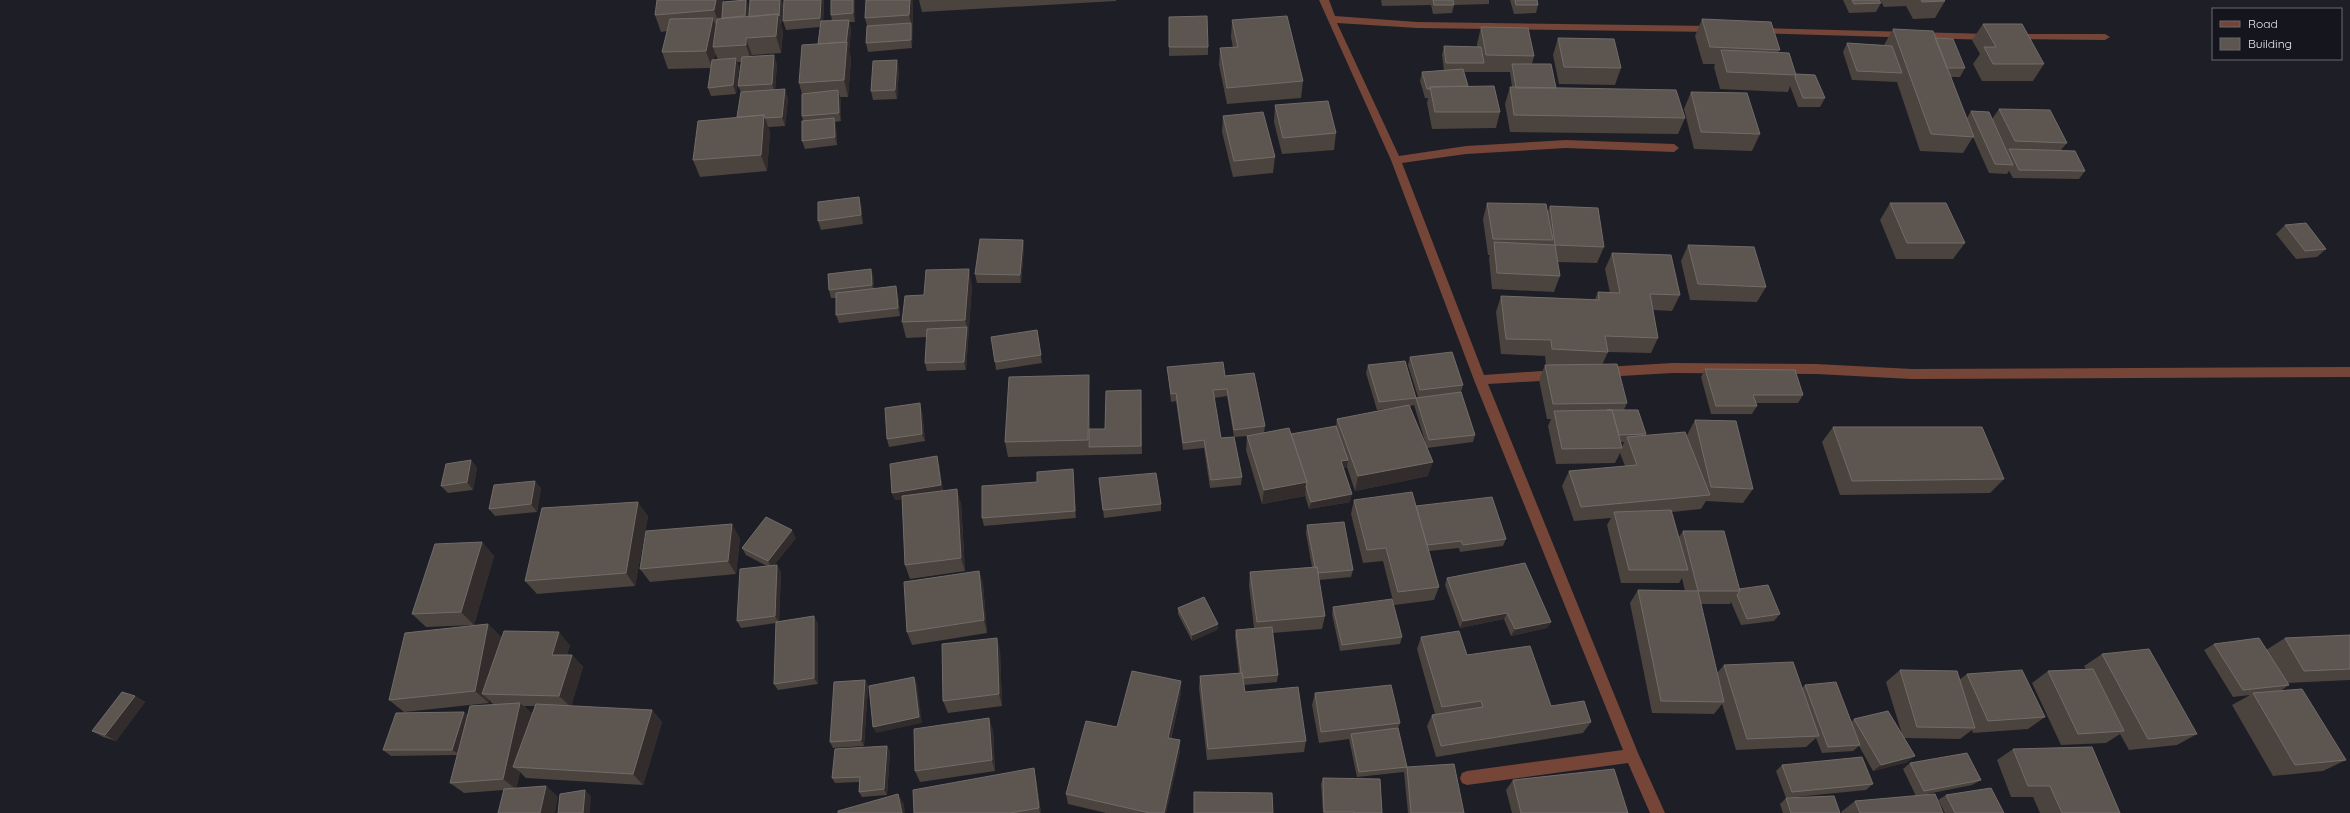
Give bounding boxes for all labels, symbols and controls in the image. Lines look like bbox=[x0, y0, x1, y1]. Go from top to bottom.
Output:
legend bbox=[2212, 8, 2342, 60]
text: Road bbox=[2248, 16, 2278, 31]
text: Building bbox=[2248, 36, 2292, 51]

